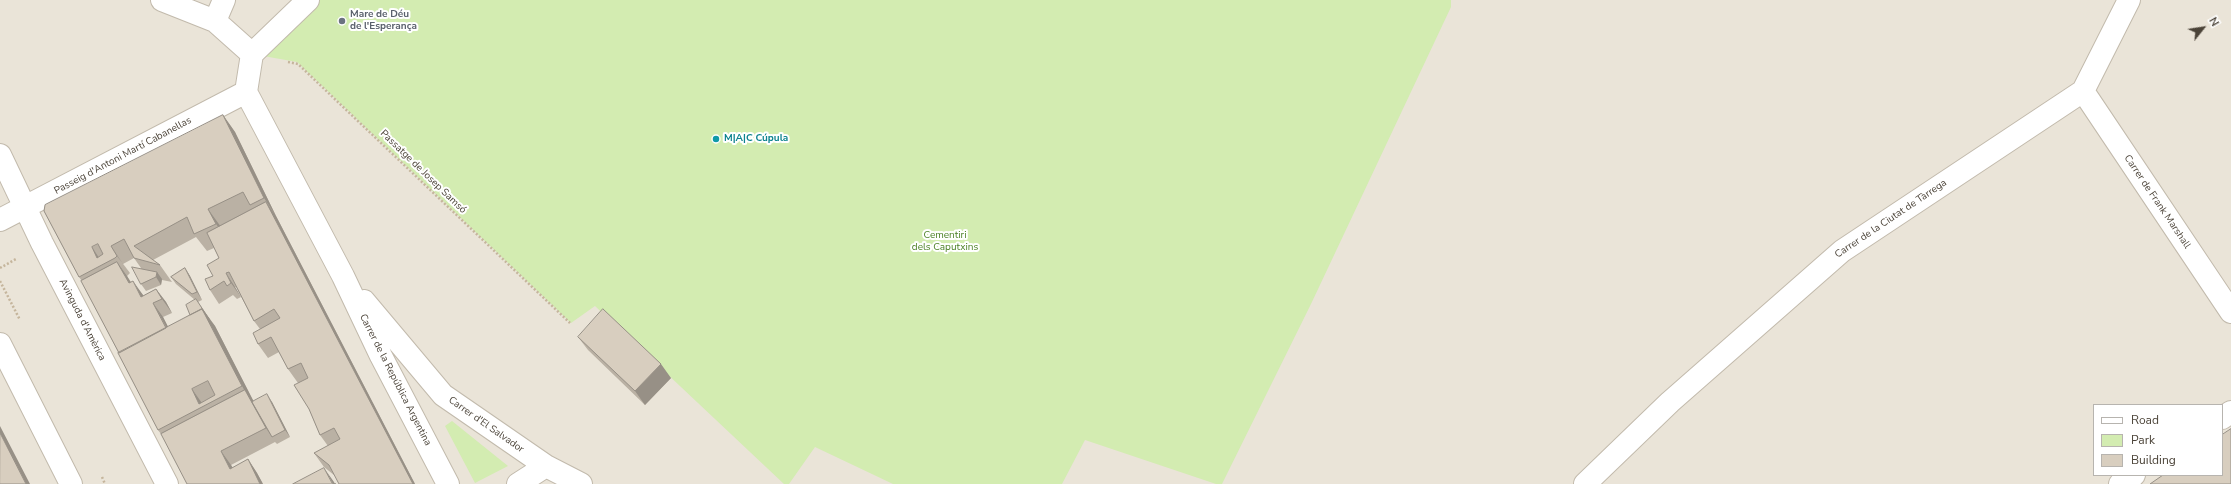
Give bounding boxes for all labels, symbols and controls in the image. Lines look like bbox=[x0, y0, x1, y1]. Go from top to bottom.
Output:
north arrow bbox=[2183, 8, 2223, 48]
place label: Mare de Déu de l'Esperança bbox=[350, 9, 417, 32]
text: N bbox=[2205, 14, 2222, 29]
marker: Mare de Déu de l'Esperança bbox=[337, 16, 347, 26]
street label: Passeig d'Antoni Martí Cabanellas bbox=[52, 115, 194, 197]
street label: Passatge de Josep Samsó bbox=[377, 128, 469, 216]
place label: M|A|C Cúpula bbox=[724, 133, 788, 145]
marker: M|A|C Cúpula bbox=[711, 134, 721, 144]
street label: Carrer de Frank Marshall bbox=[2121, 153, 2193, 251]
street label: Carrer de la Ciutat de Tàrrega bbox=[1833, 177, 1949, 261]
park label: Cementiri dels Caputxins bbox=[912, 230, 978, 254]
street label: Avinguda d'Amèrica bbox=[56, 277, 108, 363]
street label: Carrer de la República Argentina bbox=[356, 312, 434, 448]
street label: Carrer d'El Salvador bbox=[446, 394, 526, 456]
legend bbox=[2093, 404, 2223, 476]
text: Road bbox=[2131, 412, 2159, 428]
text: Park bbox=[2131, 432, 2155, 448]
text: Building bbox=[2131, 452, 2176, 468]

